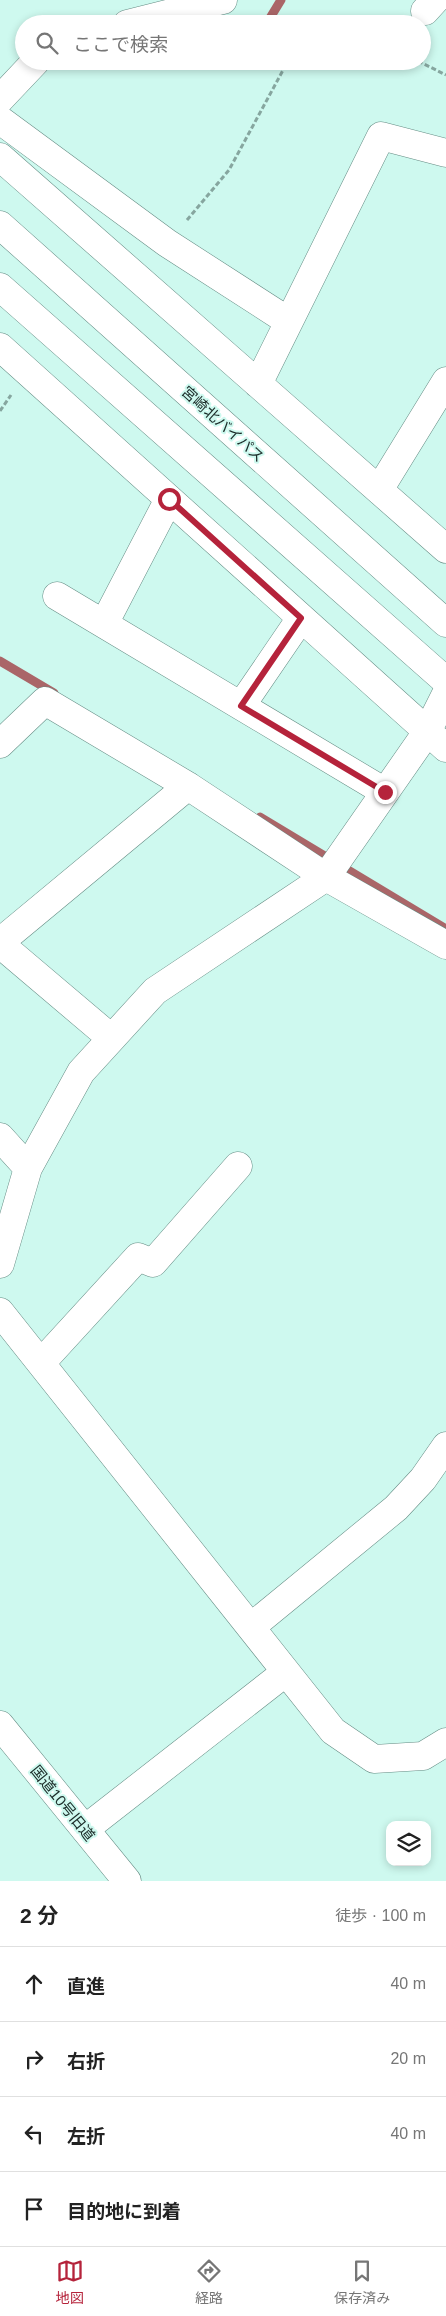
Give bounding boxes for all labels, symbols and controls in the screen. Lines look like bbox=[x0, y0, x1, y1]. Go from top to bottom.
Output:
search box bbox=[15, 15, 431, 70]
icon: search bbox=[33, 29, 61, 57]
text: ここで検索 bbox=[73, 34, 168, 55]
street label: 宮崎北バイパス bbox=[178, 383, 268, 465]
route start bbox=[158, 488, 181, 511]
route end bbox=[374, 781, 397, 804]
street label: 国道10号旧道 bbox=[28, 1762, 98, 1844]
map controls bbox=[386, 1821, 431, 1866]
button: layers bbox=[386, 1821, 431, 1866]
text: 2 分 bbox=[20, 1904, 59, 1927]
text: 徒歩 · 100 m bbox=[335, 1907, 426, 1924]
icon: ahead bbox=[20, 1970, 48, 1998]
text: 40 m bbox=[390, 1975, 426, 1992]
text: 直進 bbox=[67, 1976, 105, 1997]
icon: right bbox=[20, 2045, 48, 2073]
text: 20 m bbox=[390, 2050, 426, 2067]
text: 右折 bbox=[67, 2051, 105, 2072]
icon: left bbox=[20, 2120, 48, 2148]
text: 40 m bbox=[390, 2125, 426, 2142]
text: 左折 bbox=[67, 2126, 105, 2147]
icon: arrive bbox=[20, 2195, 48, 2223]
text: 目的地に到着 bbox=[67, 2201, 181, 2222]
tab: 地図 bbox=[56, 2257, 84, 2307]
tab: 経路 bbox=[195, 2257, 223, 2307]
tab: 保存済み bbox=[334, 2257, 390, 2307]

